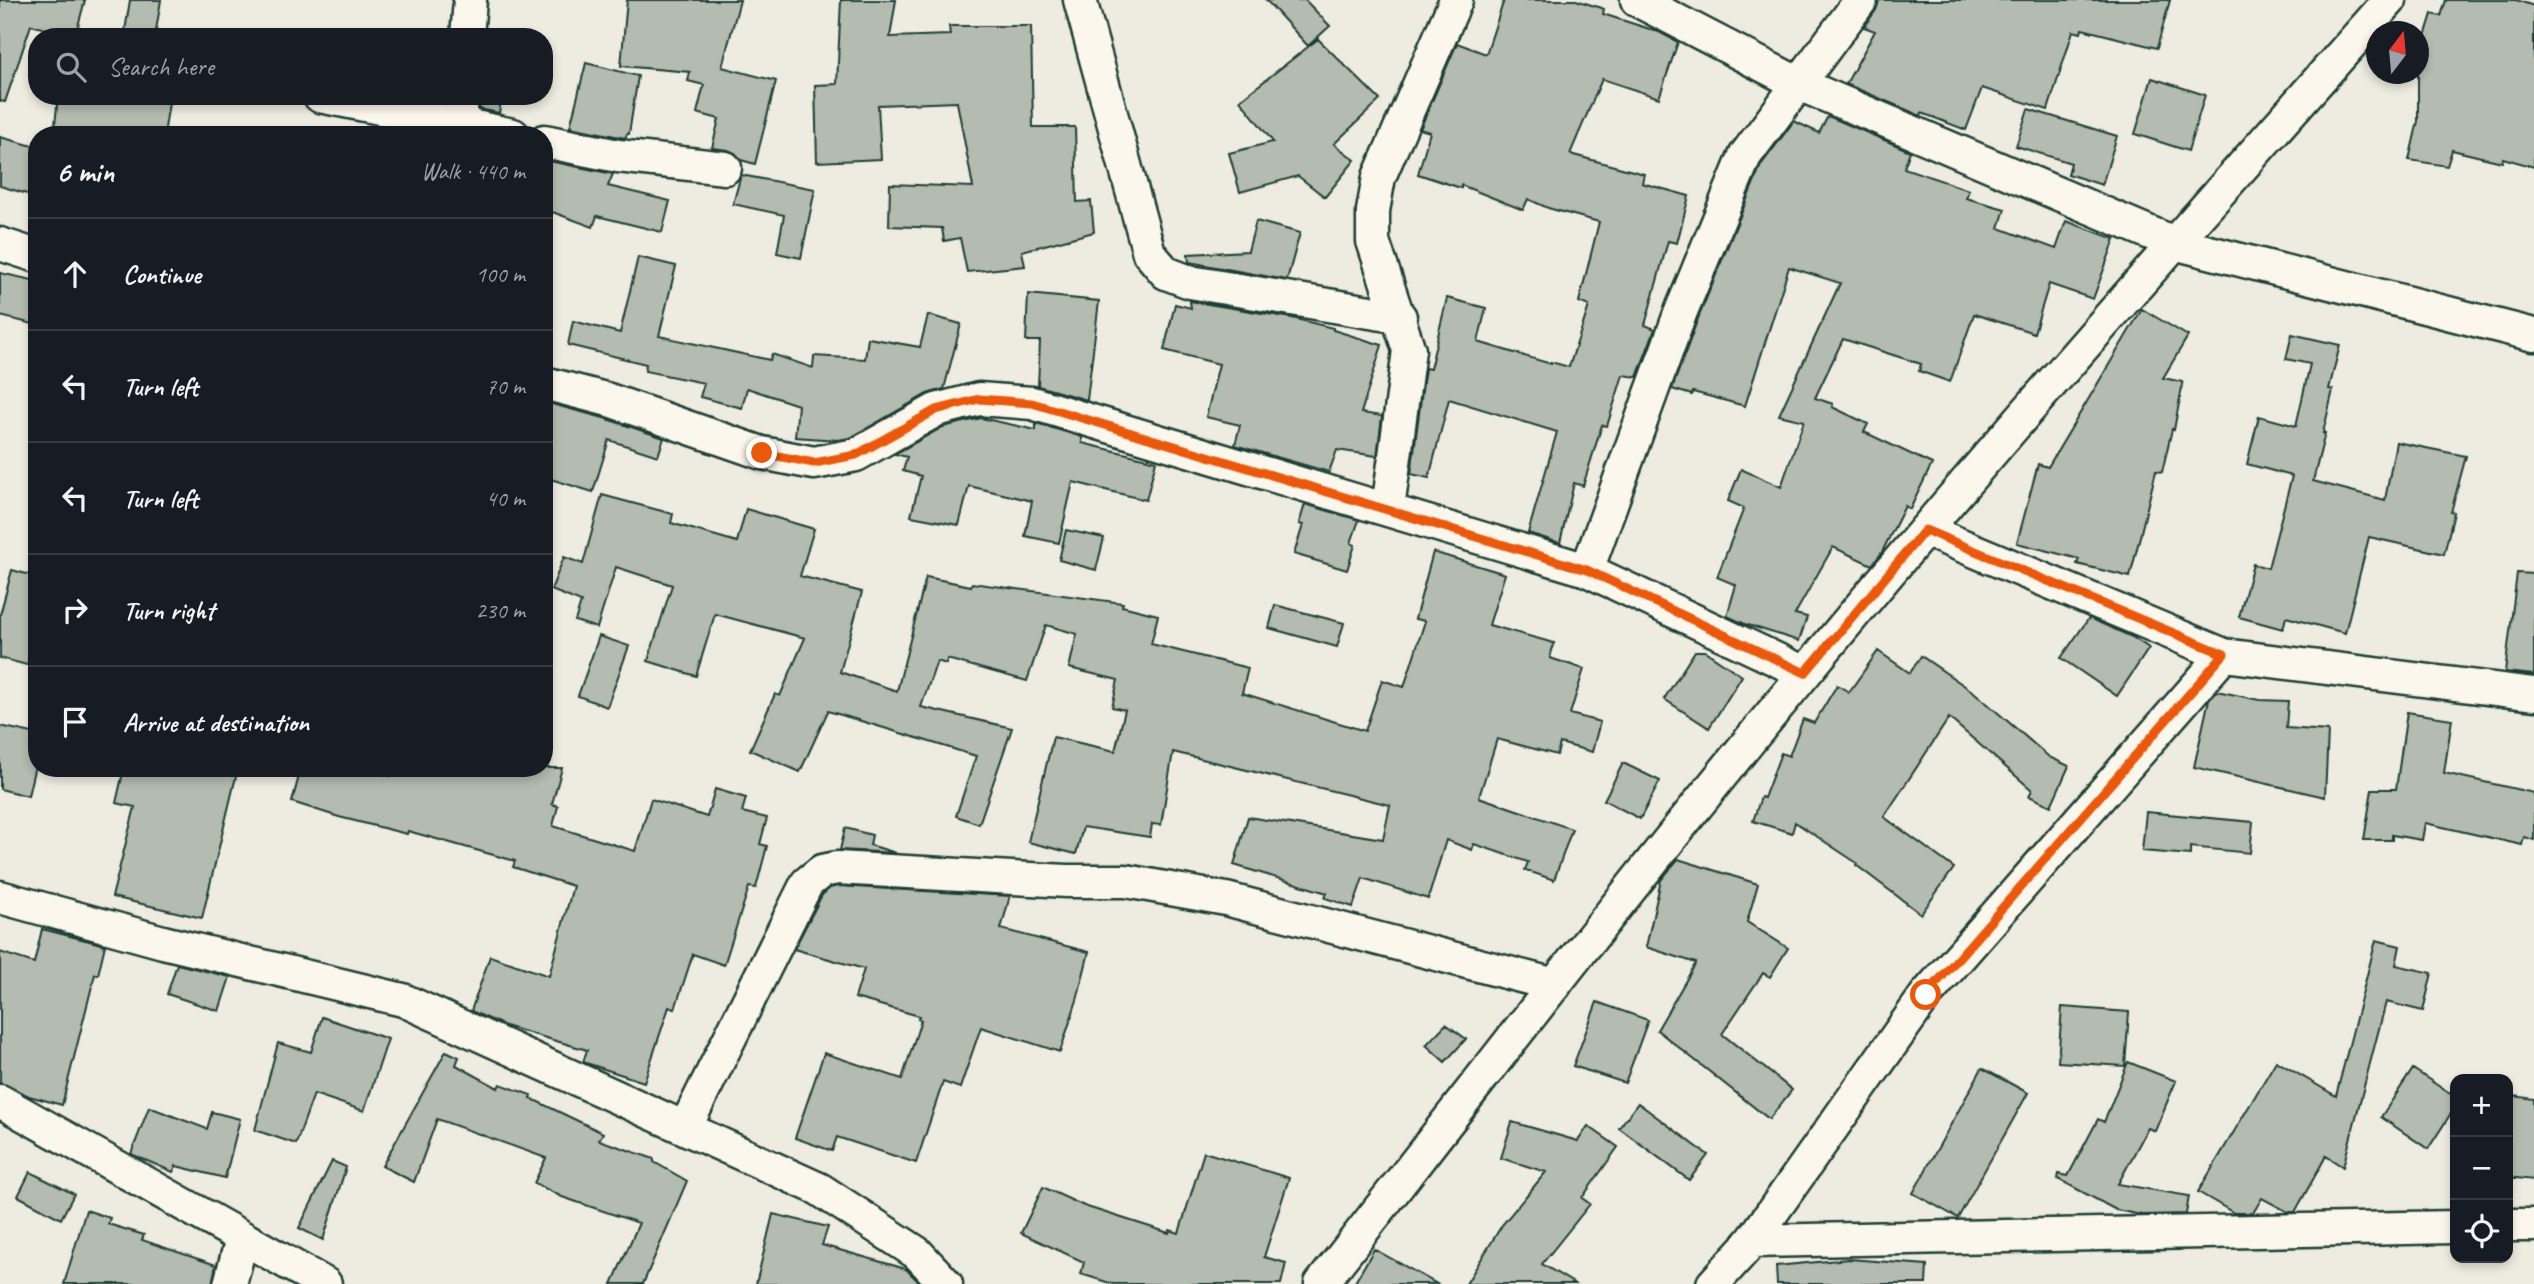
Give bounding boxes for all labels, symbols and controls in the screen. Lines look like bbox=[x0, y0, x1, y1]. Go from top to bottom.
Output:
north arrow bbox=[2366, 21, 2429, 84]
search box bbox=[28, 28, 553, 105]
icon: search bbox=[52, 48, 90, 86]
text: Search here bbox=[108, 50, 214, 83]
text: 6 min bbox=[56, 153, 114, 191]
text: Walk · 440 m bbox=[421, 157, 525, 186]
icon: ahead bbox=[56, 255, 94, 293]
text: Continue bbox=[123, 258, 201, 291]
text: 100 m bbox=[476, 260, 525, 289]
icon: left bbox=[56, 367, 94, 405]
text: Turn left bbox=[123, 370, 198, 403]
text: 70 m bbox=[486, 372, 525, 401]
route end bbox=[746, 437, 777, 468]
icon: left bbox=[56, 479, 94, 517]
text: Turn left bbox=[123, 482, 198, 515]
text: 40 m bbox=[486, 484, 525, 513]
icon: right bbox=[56, 591, 94, 629]
text: Turn right bbox=[123, 594, 214, 627]
text: 230 m bbox=[476, 596, 525, 625]
icon: arrive bbox=[56, 703, 94, 741]
text: Arrive at destination bbox=[123, 706, 309, 739]
route start bbox=[1910, 979, 1941, 1010]
map controls bbox=[2450, 1074, 2513, 1263]
button: + bbox=[2450, 1074, 2513, 1137]
button: − bbox=[2450, 1137, 2513, 1200]
button: locate bbox=[2450, 1200, 2513, 1263]

